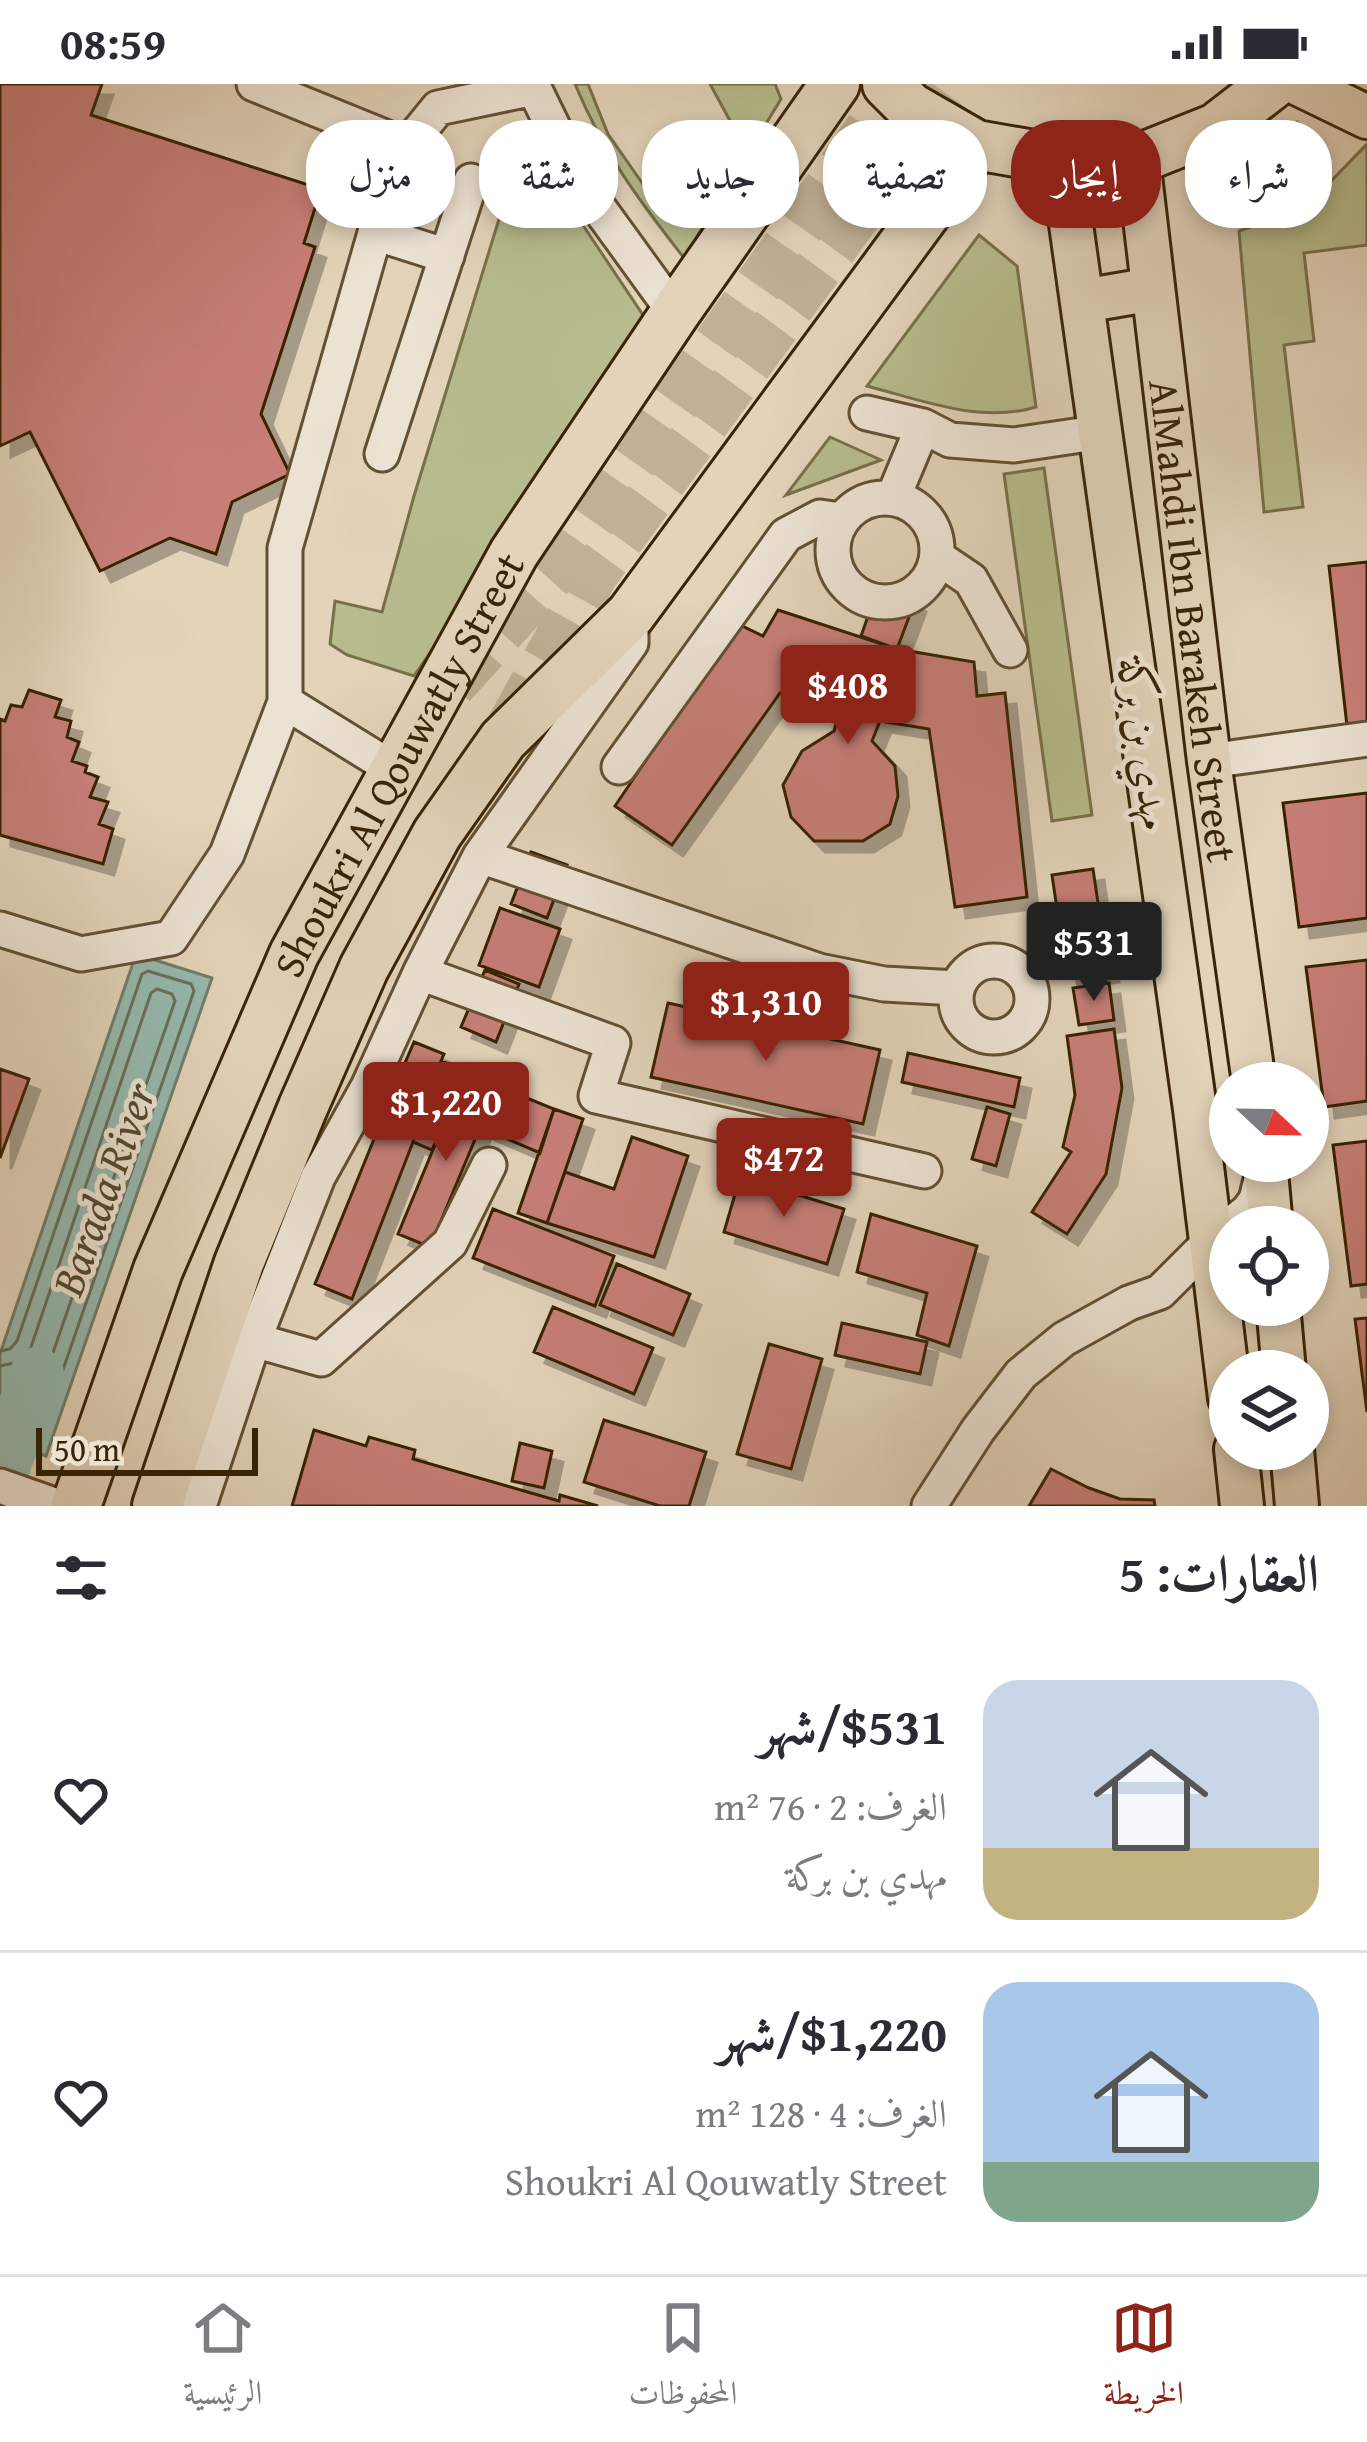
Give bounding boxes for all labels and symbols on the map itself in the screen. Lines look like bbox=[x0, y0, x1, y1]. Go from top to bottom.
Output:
street label: AlMahdi Ibn Barakeh Street bbox=[1134, 376, 1254, 866]
street label: Shoukri Al Qouwatly Street bbox=[257, 541, 539, 986]
pin: $408 bbox=[777, 645, 919, 747]
street label: مهدي بن بركة bbox=[1100, 651, 1188, 834]
pin: $531 bbox=[1023, 902, 1165, 1004]
pin: $1,310 bbox=[668, 962, 864, 1064]
pin: $1,220 bbox=[348, 1062, 544, 1164]
north arrow bbox=[1209, 1062, 1329, 1182]
water label: Barada River bbox=[34, 1072, 171, 1305]
pin: $472 bbox=[713, 1118, 855, 1220]
scale bar bbox=[36, 1422, 258, 1475]

